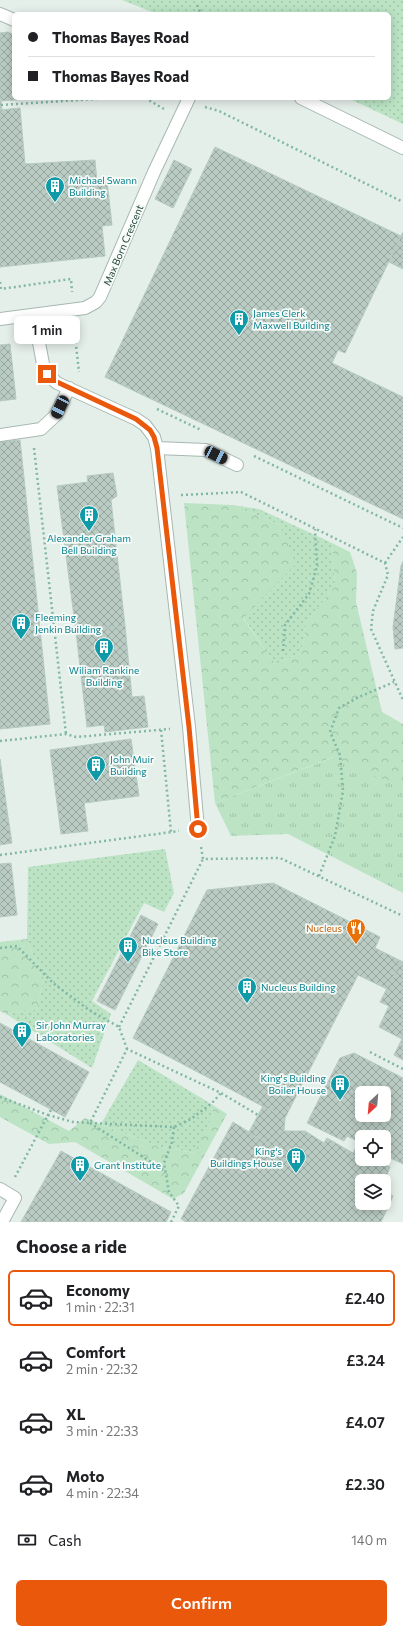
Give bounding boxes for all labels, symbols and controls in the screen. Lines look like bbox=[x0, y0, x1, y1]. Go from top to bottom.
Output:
text: Thomas Bayes Road bbox=[52, 28, 189, 46]
text: Thomas Bayes Road bbox=[52, 67, 189, 85]
place label: Michael Swann Building bbox=[69, 174, 137, 198]
building icon: Michael Swann Building bbox=[44, 175, 66, 203]
street label: Max Born Crescent bbox=[101, 203, 145, 287]
place label: James Clerk Maxwell Building bbox=[253, 307, 330, 331]
building icon: James Clerk Maxwell Building bbox=[228, 308, 250, 336]
callout: 1 min bbox=[14, 316, 80, 344]
text: 1 min bbox=[32, 322, 62, 338]
route end bbox=[38, 365, 56, 383]
car bbox=[49, 394, 71, 420]
car bbox=[203, 444, 229, 466]
building icon: Alexander Graham Bell Building bbox=[78, 504, 100, 532]
place label: Alexander Graham Bell Building bbox=[47, 532, 131, 556]
place label: Fleeming Jenkin Building bbox=[35, 611, 102, 635]
building icon: Fleeming Jenkin Building bbox=[10, 612, 32, 640]
building icon: Wiliam Rankine Building bbox=[93, 636, 115, 664]
place label: Wiliam Rankine Building bbox=[69, 664, 139, 688]
place label: John Muir Building bbox=[110, 753, 154, 777]
building icon: John Muir Building bbox=[85, 754, 107, 782]
route start bbox=[189, 820, 207, 838]
restaurant icon: Nucleus bbox=[345, 917, 367, 945]
place label: Nucleus bbox=[306, 922, 342, 934]
place label: Nucleus Building Bike Store bbox=[142, 934, 217, 958]
building icon: Nucleus Building Bike Store bbox=[117, 935, 139, 963]
building icon: Nucleus Building bbox=[236, 976, 258, 1004]
place label: Nucleus Building bbox=[261, 981, 336, 993]
place label: Sir John Murray Laboratories bbox=[36, 1019, 106, 1043]
building icon: Sir John Murray Laboratories bbox=[11, 1020, 33, 1048]
place label: King's Building Boiler House bbox=[260, 1072, 327, 1096]
building icon: King's Building Boiler House bbox=[329, 1073, 351, 1101]
north arrow bbox=[355, 1086, 391, 1122]
map controls bbox=[355, 1086, 391, 1210]
button: locate bbox=[355, 1130, 391, 1166]
place label: King's Buildings House bbox=[210, 1145, 282, 1169]
building icon: King's Buildings House bbox=[285, 1146, 307, 1174]
building icon: Grant Institute bbox=[69, 1154, 91, 1182]
place label: Grant Institute bbox=[94, 1159, 161, 1171]
button: layers bbox=[355, 1174, 391, 1210]
text: Choose a ride bbox=[16, 1235, 127, 1257]
icon: car bbox=[18, 1280, 54, 1316]
text: Economy bbox=[66, 1281, 130, 1299]
text: £2.40 bbox=[345, 1289, 385, 1307]
text: 1 min · 22:31 bbox=[66, 1299, 135, 1315]
icon: car bbox=[18, 1342, 54, 1378]
text: Comfort bbox=[66, 1343, 126, 1361]
text: £3.24 bbox=[346, 1351, 385, 1369]
text: 2 min · 22:32 bbox=[66, 1361, 138, 1377]
icon: car bbox=[18, 1404, 54, 1440]
text: XL bbox=[66, 1405, 85, 1423]
text: £4.07 bbox=[345, 1413, 385, 1431]
text: 3 min · 22:33 bbox=[66, 1423, 138, 1439]
icon: car bbox=[18, 1466, 54, 1502]
text: Moto bbox=[66, 1467, 105, 1485]
text: £2.30 bbox=[345, 1475, 385, 1493]
text: 4 min · 22:34 bbox=[66, 1485, 139, 1501]
icon: cash bbox=[16, 1529, 38, 1551]
text: Cash bbox=[48, 1531, 82, 1549]
text: 140 m bbox=[351, 1532, 387, 1548]
button: Confirm bbox=[16, 1580, 387, 1626]

